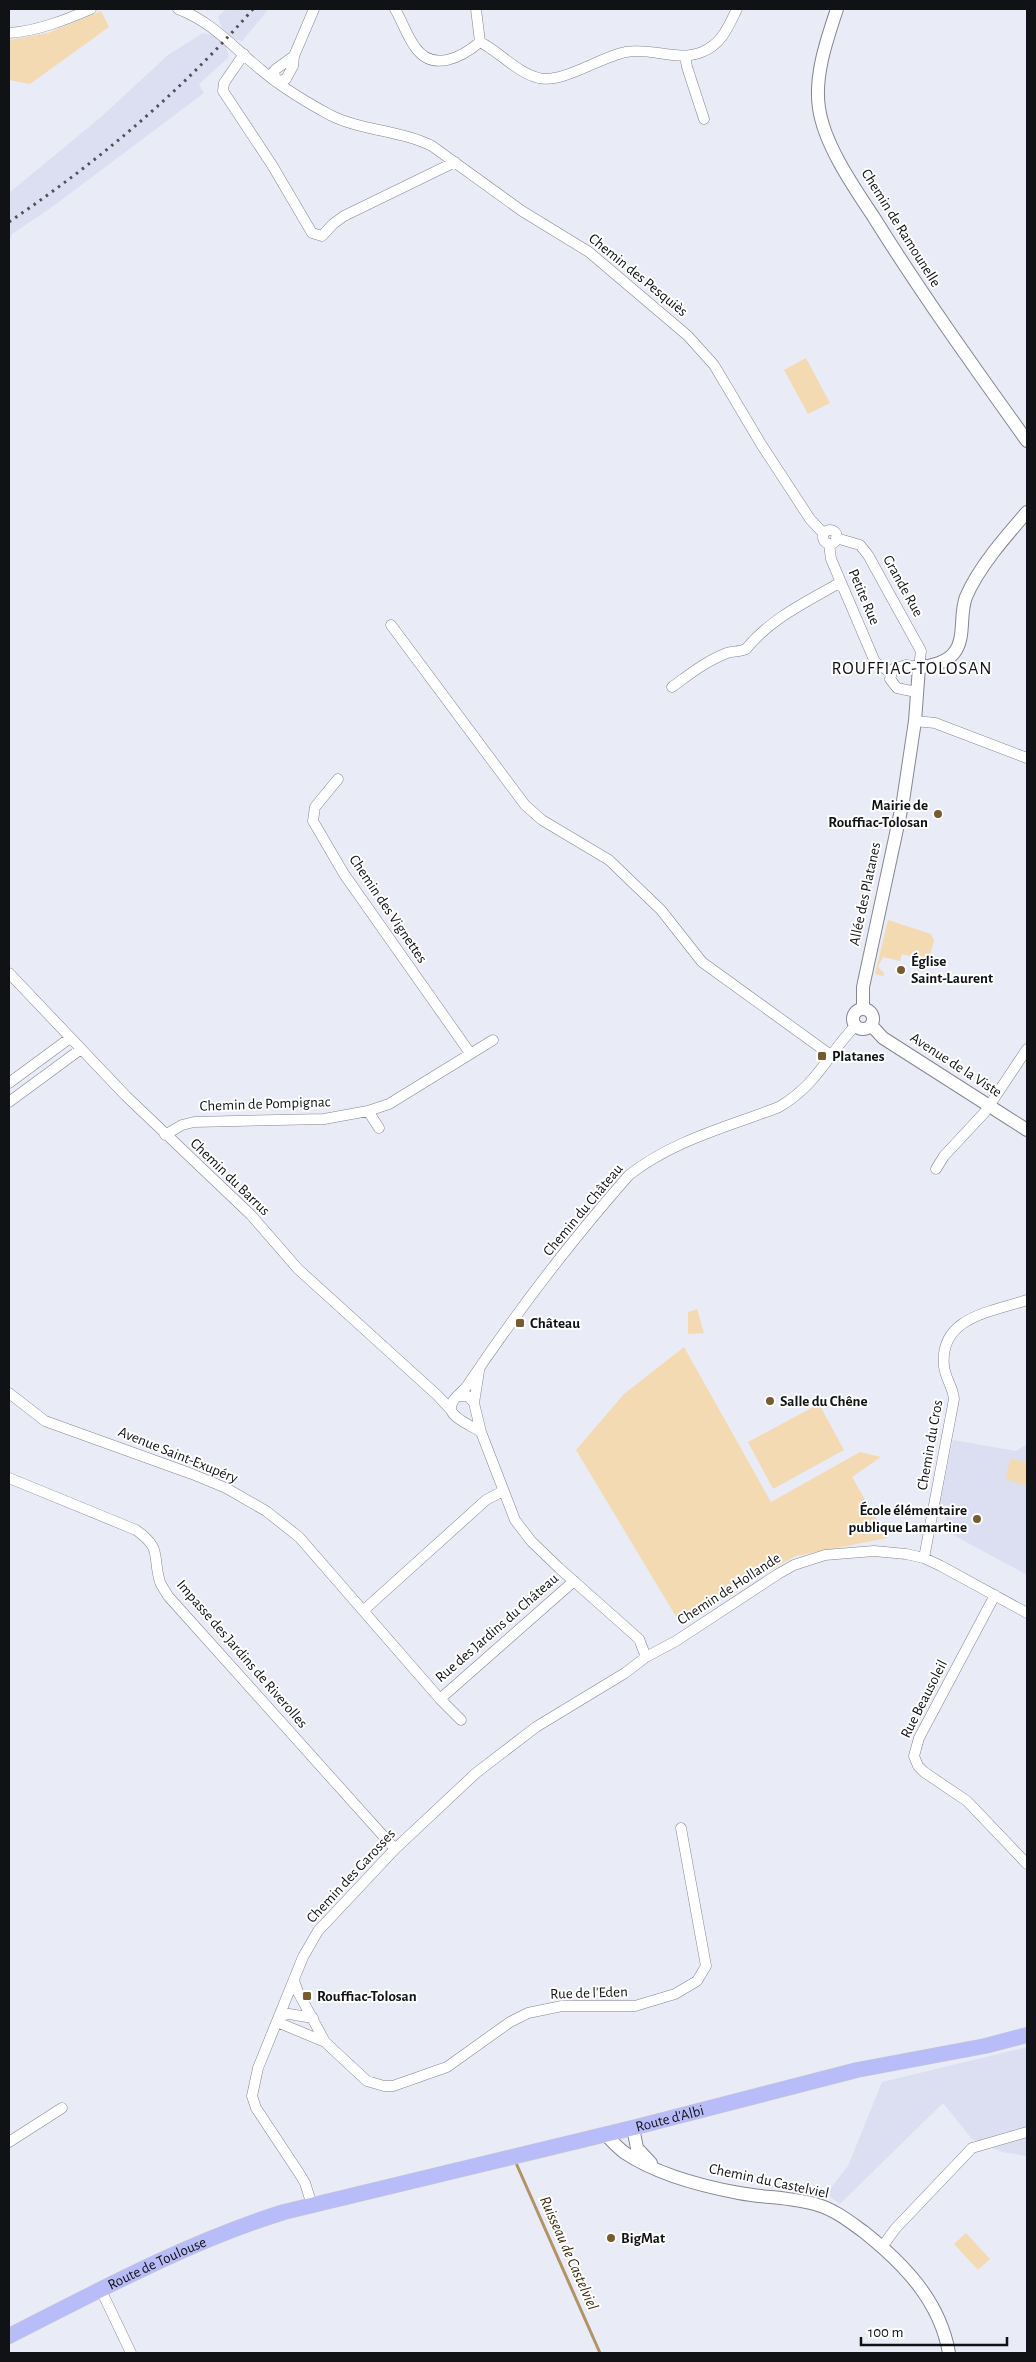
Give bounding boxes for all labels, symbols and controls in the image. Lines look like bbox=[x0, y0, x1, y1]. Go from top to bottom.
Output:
street label: Chemin de Ramounelle bbox=[859, 166, 943, 290]
street label: Chemin des Pesquiès bbox=[586, 231, 690, 319]
street label: Grande Rue bbox=[880, 553, 926, 619]
street label: Petite Rue bbox=[846, 567, 882, 627]
district label: ROUFFIAC-TOLOSAN bbox=[831, 660, 993, 678]
place label: Mairie de Rouffiac-Tolosan bbox=[828, 798, 928, 830]
marker: Mairie de Rouffiac-Tolosan bbox=[932, 808, 944, 820]
street label: Allée des Platanes bbox=[847, 841, 883, 947]
street label: Chemin des Vignettes bbox=[346, 852, 430, 966]
place label: Église Saint-Laurent bbox=[911, 952, 993, 986]
marker: Église Saint-Laurent bbox=[895, 964, 907, 976]
street label: Avenue de la Viste bbox=[908, 1030, 1004, 1100]
place label: Platanes bbox=[832, 1049, 885, 1064]
marker: Platanes bbox=[816, 1050, 828, 1062]
street label: Chemin de Pompignac bbox=[199, 1094, 331, 1114]
street label: Chemin du Barrus bbox=[187, 1135, 273, 1219]
street label: Chemin du Château bbox=[540, 1161, 626, 1259]
place label: Château bbox=[530, 1316, 580, 1331]
marker: Château bbox=[514, 1317, 526, 1329]
place label: Salle du Chêne bbox=[780, 1394, 868, 1409]
marker: Salle du Chêne bbox=[764, 1395, 776, 1407]
street label: Chemin du Cros bbox=[915, 1399, 945, 1491]
street label: Avenue Saint-Exupéry bbox=[116, 1424, 240, 1486]
place label: École élémentaire publique Lamartine bbox=[849, 1501, 967, 1535]
marker: École élémentaire publique Lamartine bbox=[971, 1513, 983, 1525]
street label: Chemin de Hollande bbox=[675, 1550, 783, 1628]
street label: Rue des Jardins du Château bbox=[433, 1570, 562, 1685]
street label: Impasse des Jardins de Riverolles bbox=[174, 1577, 310, 1731]
street label: Rue Beausoleil bbox=[898, 1658, 950, 1740]
street label: Chemin des Garosses bbox=[304, 1826, 398, 1926]
street label: Rue de l'Eden bbox=[550, 1984, 628, 2002]
place label: Rouffiac-Tolosan bbox=[317, 1989, 417, 2004]
marker: Rouffiac-Tolosan bbox=[301, 1990, 313, 2002]
street label: Route d'Albi bbox=[634, 2102, 705, 2134]
street label: Chemin du Castelviel bbox=[708, 2161, 830, 2201]
water label: Ruisseau de Castelviel bbox=[537, 2194, 601, 2312]
place label: BigMat bbox=[621, 2231, 665, 2246]
marker: BigMat bbox=[605, 2232, 617, 2244]
street label: Route de Toulouse bbox=[105, 2234, 208, 2292]
scale bar bbox=[861, 2314, 1007, 2346]
text: 100 m bbox=[868, 2325, 903, 2340]

